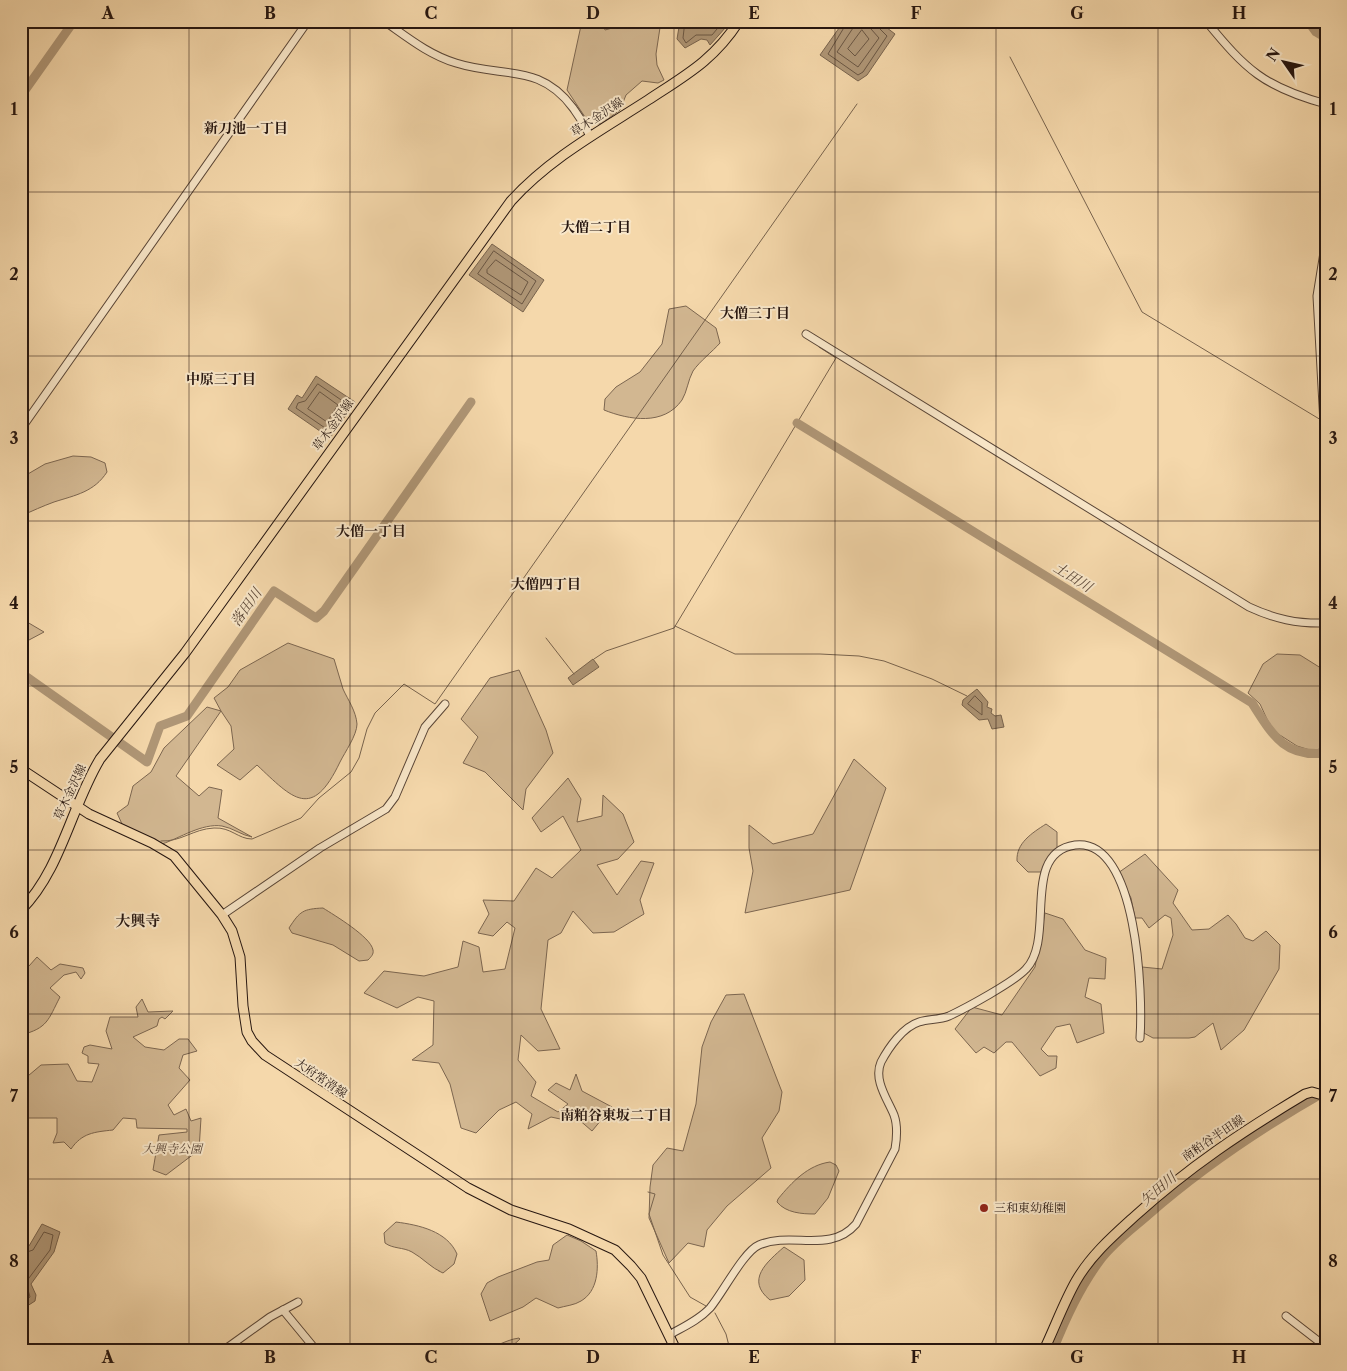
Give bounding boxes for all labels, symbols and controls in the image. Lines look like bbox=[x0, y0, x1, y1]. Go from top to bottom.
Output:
text: A bbox=[101, 3, 115, 23]
text: B bbox=[264, 3, 276, 23]
text: C bbox=[425, 3, 437, 23]
text: D bbox=[586, 3, 600, 23]
text: E bbox=[748, 3, 760, 23]
text: F bbox=[911, 3, 922, 23]
text: G bbox=[1070, 3, 1084, 23]
text: H bbox=[1232, 3, 1246, 23]
north arrow bbox=[1260, 38, 1310, 88]
text: N bbox=[1262, 45, 1284, 65]
street label: 草木金沢線 bbox=[567, 94, 626, 139]
text: 1 bbox=[10, 99, 18, 119]
text: 1 bbox=[1329, 99, 1337, 119]
district label: 新刀池一丁目 bbox=[204, 119, 288, 137]
district label: 大僧二丁目 bbox=[561, 218, 631, 236]
text: 2 bbox=[9, 264, 19, 284]
text: 2 bbox=[1328, 264, 1338, 284]
district label: 大僧三丁目 bbox=[720, 304, 790, 322]
district label: 中原三丁目 bbox=[186, 370, 256, 388]
street label: 草木金沢線 bbox=[309, 396, 356, 453]
text: 3 bbox=[9, 428, 19, 448]
text: 3 bbox=[1328, 428, 1338, 448]
district label: 大僧一丁目 bbox=[336, 522, 406, 540]
water label: 土田川 bbox=[1050, 558, 1097, 597]
district label: 大僧四丁目 bbox=[511, 575, 581, 593]
water label: 落田川 bbox=[227, 583, 267, 629]
text: 4 bbox=[9, 593, 19, 613]
text: 4 bbox=[1328, 593, 1338, 613]
text: 5 bbox=[10, 757, 19, 777]
text: 5 bbox=[1329, 757, 1338, 777]
street label: 草木金沢線 bbox=[50, 761, 89, 822]
district label: 大興寺 bbox=[115, 911, 161, 930]
text: 6 bbox=[9, 922, 19, 942]
text: 6 bbox=[1328, 922, 1338, 942]
street label: 大府常滑線 bbox=[292, 1055, 350, 1101]
text: 7 bbox=[10, 1086, 19, 1106]
text: 7 bbox=[1329, 1086, 1338, 1106]
district label: 南粕谷東坂二丁目 bbox=[560, 1106, 672, 1124]
street label: 南粕谷半田線 bbox=[1179, 1111, 1247, 1164]
park label: 大興寺公園 bbox=[142, 1141, 204, 1156]
water label: 矢田川 bbox=[1136, 1167, 1181, 1210]
place label: 三和東幼稚園 bbox=[994, 1200, 1066, 1215]
marker: 三和東幼稚園 bbox=[978, 1202, 990, 1214]
text: 8 bbox=[9, 1251, 19, 1271]
text: 8 bbox=[1328, 1251, 1338, 1271]
text: A bbox=[101, 1347, 115, 1367]
text: B bbox=[264, 1347, 276, 1367]
text: C bbox=[425, 1347, 437, 1367]
text: D bbox=[586, 1347, 600, 1367]
text: E bbox=[748, 1347, 760, 1367]
text: F bbox=[911, 1347, 922, 1367]
text: G bbox=[1070, 1347, 1084, 1367]
text: H bbox=[1232, 1347, 1246, 1367]

